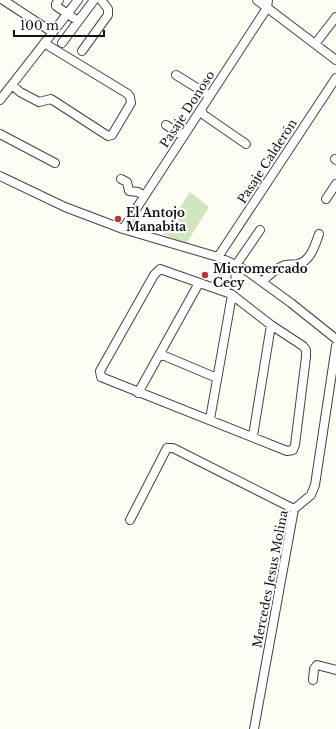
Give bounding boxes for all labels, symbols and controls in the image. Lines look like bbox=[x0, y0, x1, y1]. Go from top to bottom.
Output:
scale bar bbox=[14, 12, 104, 38]
text: 100 m bbox=[20, 18, 59, 33]
street label: Pasaje Donoso bbox=[157, 68, 218, 150]
street label: Pasaje Calderón bbox=[234, 116, 300, 206]
place label: El Antojo Manabita bbox=[126, 205, 186, 234]
marker: El Antojo Manabita bbox=[113, 214, 123, 224]
place label: Micromercado Cecy bbox=[213, 261, 308, 290]
marker: Micromercado Cecy bbox=[200, 270, 210, 280]
street label: Mercedes Jesus Molina bbox=[249, 509, 291, 649]

